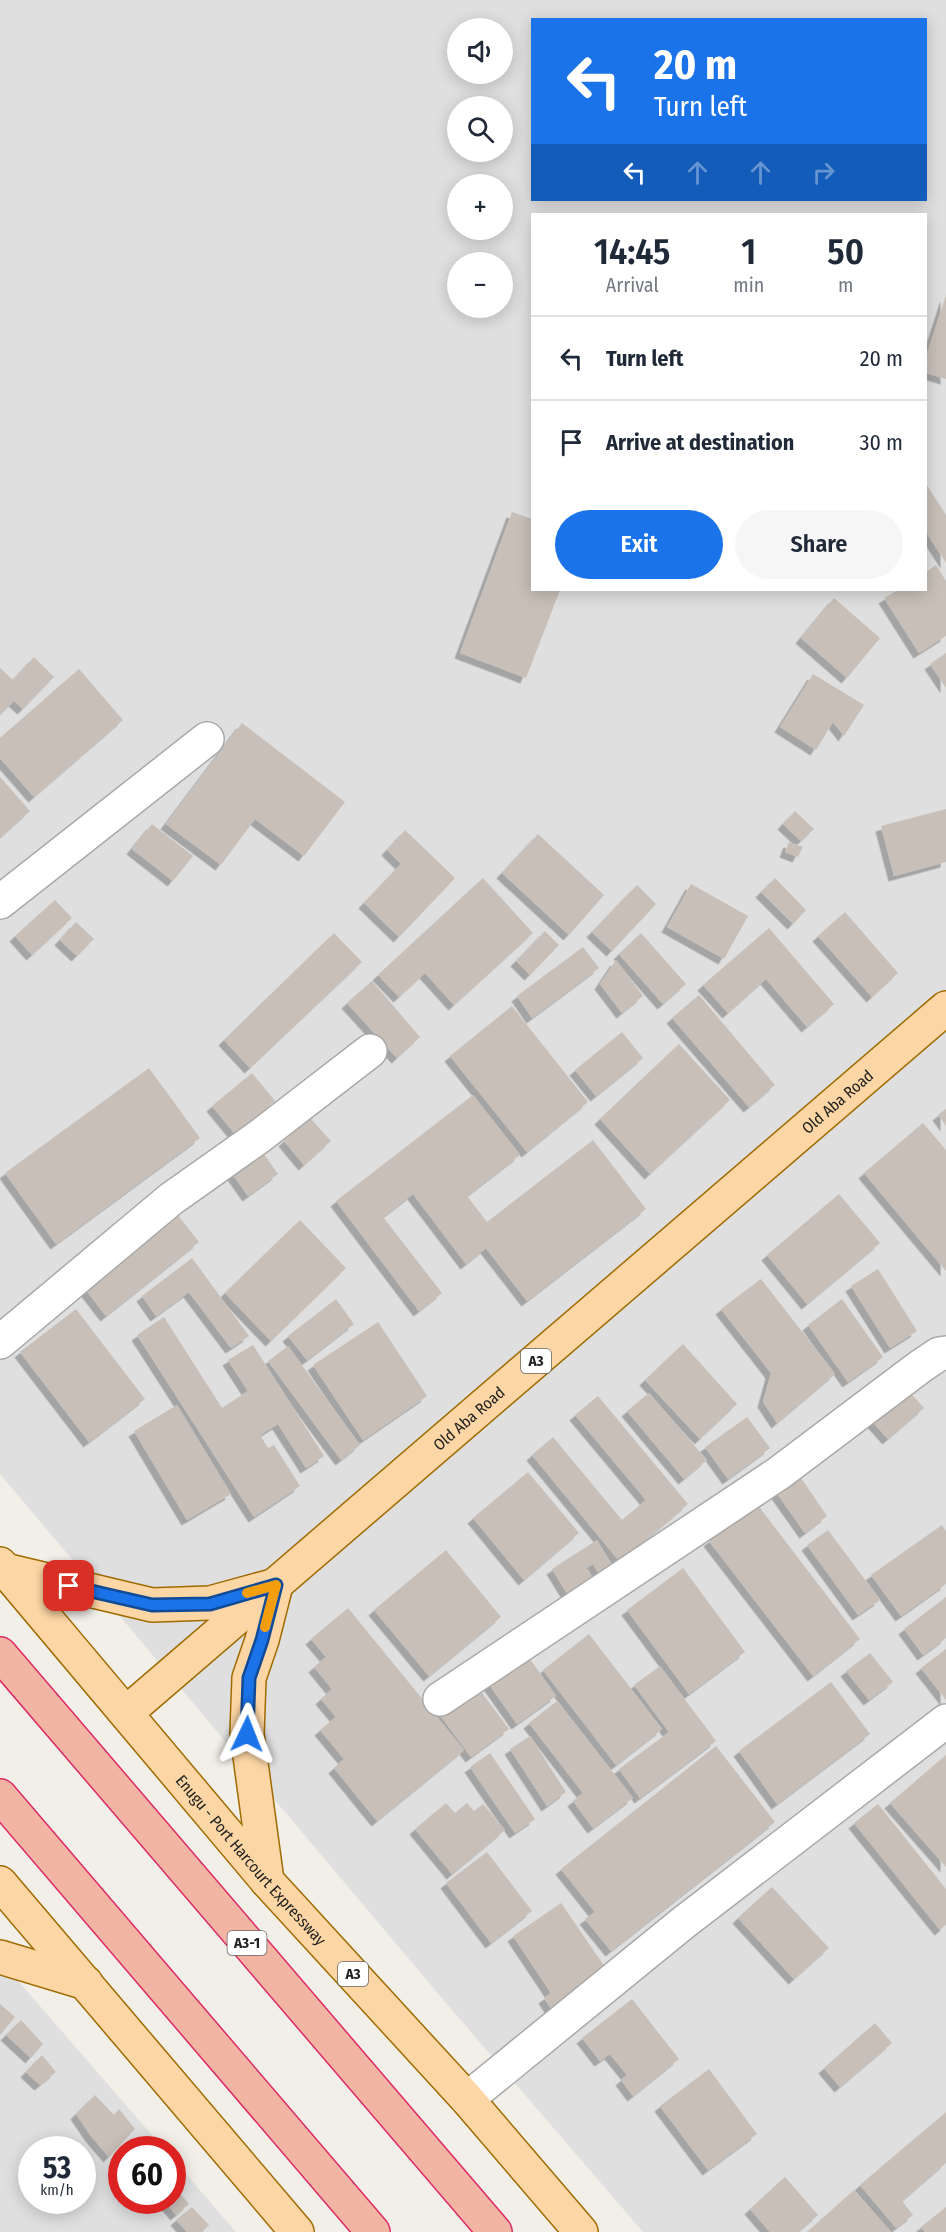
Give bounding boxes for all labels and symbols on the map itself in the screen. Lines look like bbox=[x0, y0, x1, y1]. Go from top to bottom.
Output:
street label: Old Aba Road bbox=[798, 1066, 877, 1137]
road number: A3 bbox=[521, 1349, 551, 1373]
street label: Old Aba Road bbox=[429, 1382, 508, 1454]
pin bbox=[43, 1560, 94, 1611]
position arrow bbox=[215, 1702, 279, 1766]
street label: Enugu - Port Harcourt Expressway bbox=[172, 1771, 331, 1949]
road number: A3-1 bbox=[228, 1931, 266, 1955]
road number: A3 bbox=[338, 1962, 368, 1986]
speed limit sign: 60 bbox=[108, 2136, 186, 2214]

